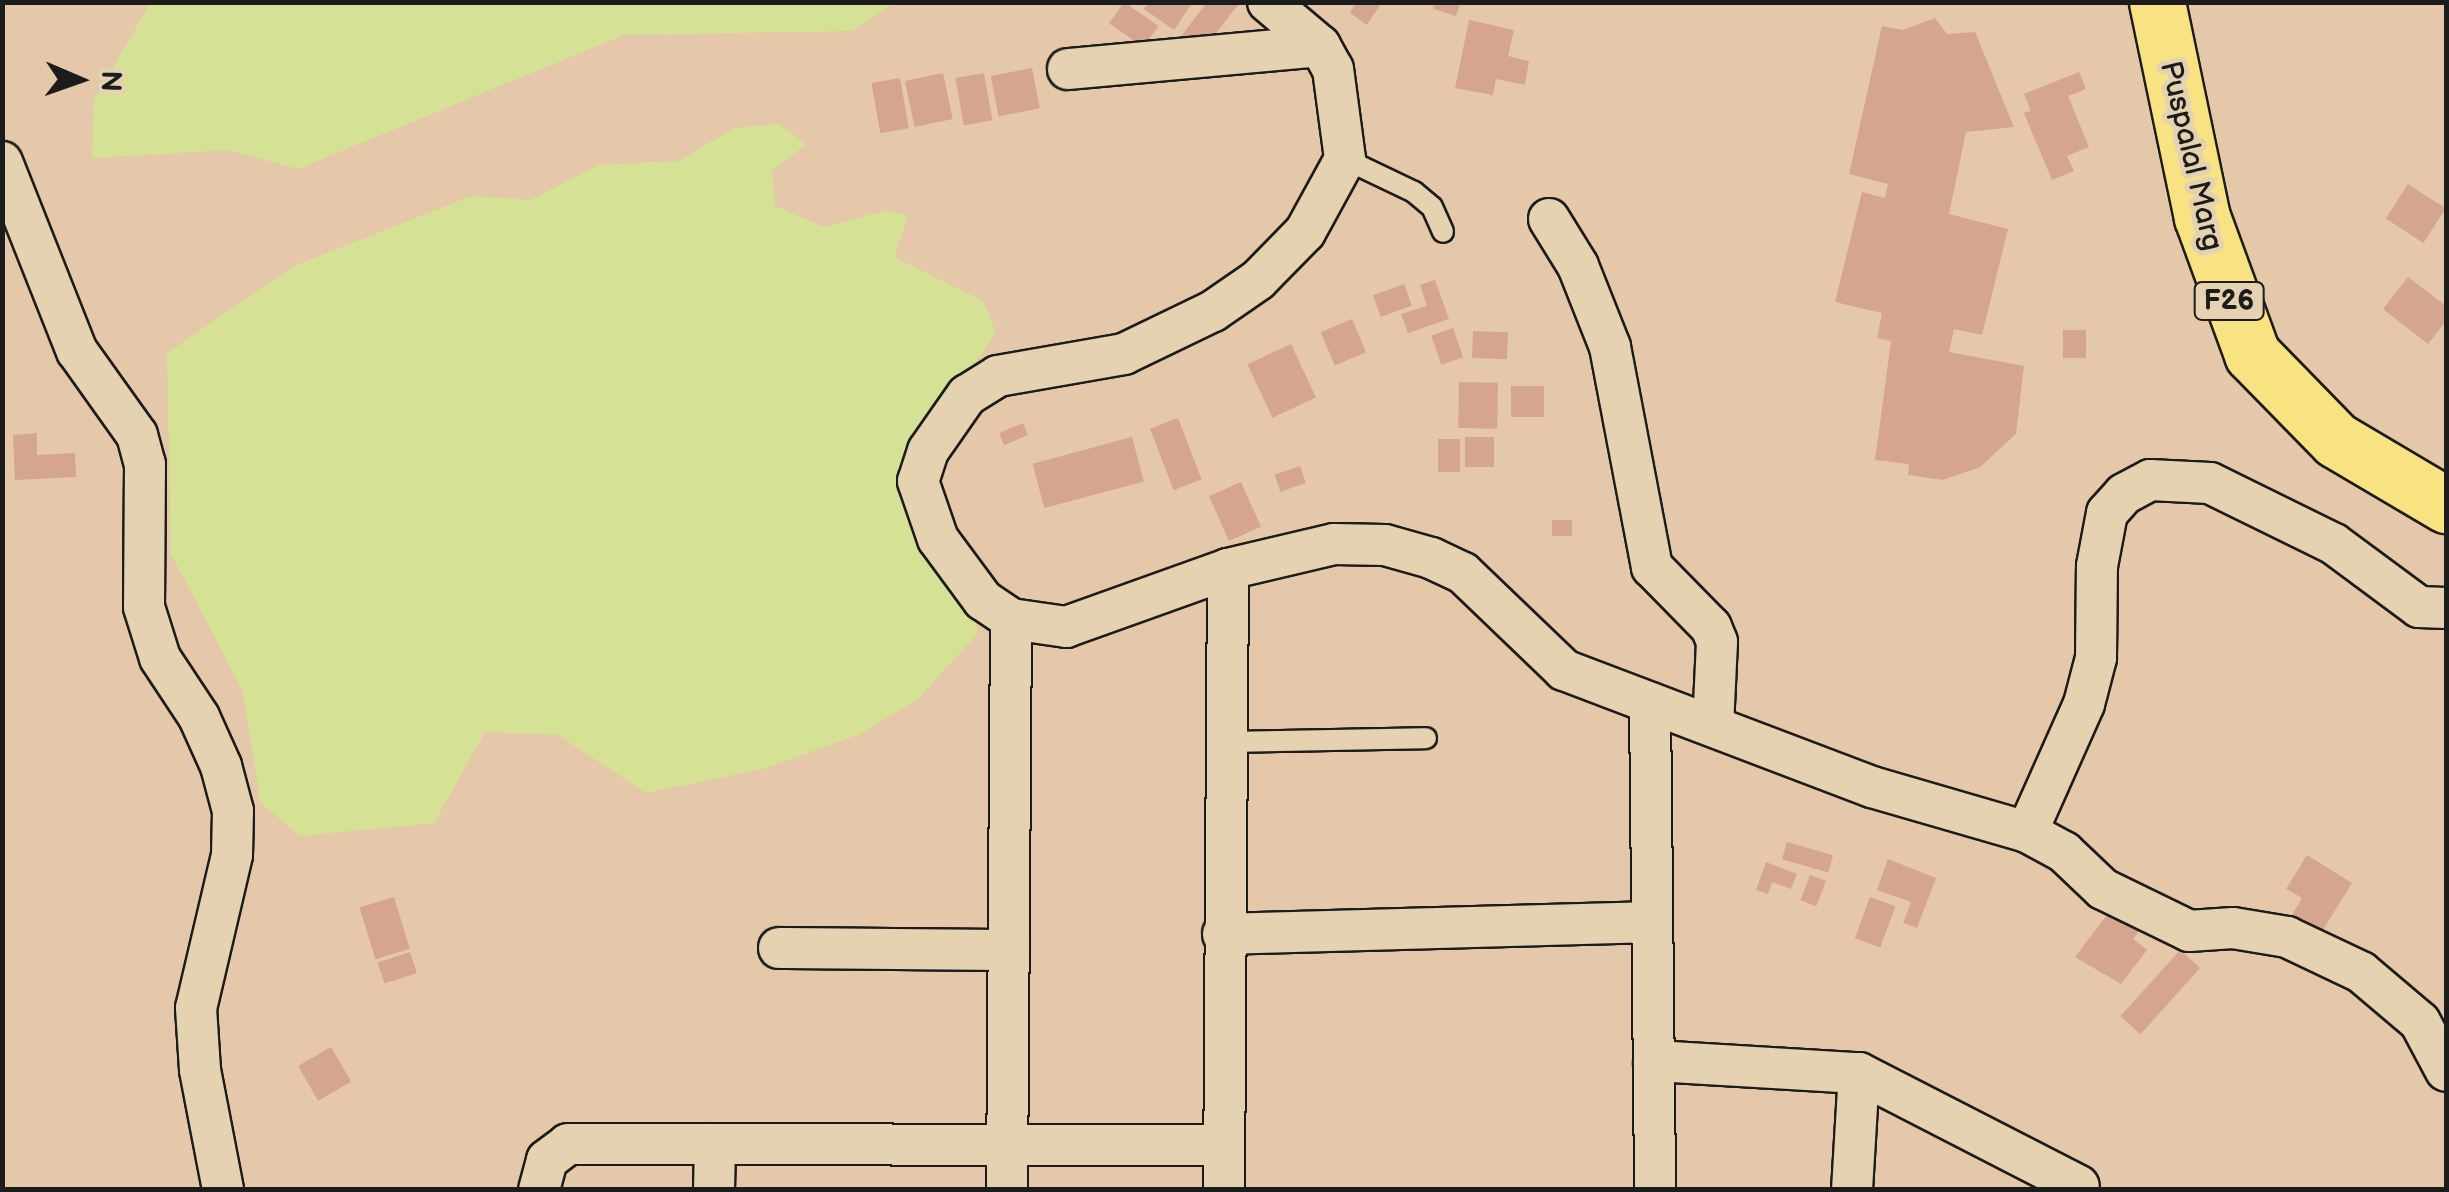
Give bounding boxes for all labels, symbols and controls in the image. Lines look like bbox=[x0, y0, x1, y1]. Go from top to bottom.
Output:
north arrow bbox=[30, 30, 130, 130]
street label: Puspalal Marg bbox=[2152, 58, 2230, 254]
text: N bbox=[94, 70, 127, 92]
road number: F26 bbox=[2192, 278, 2266, 324]

